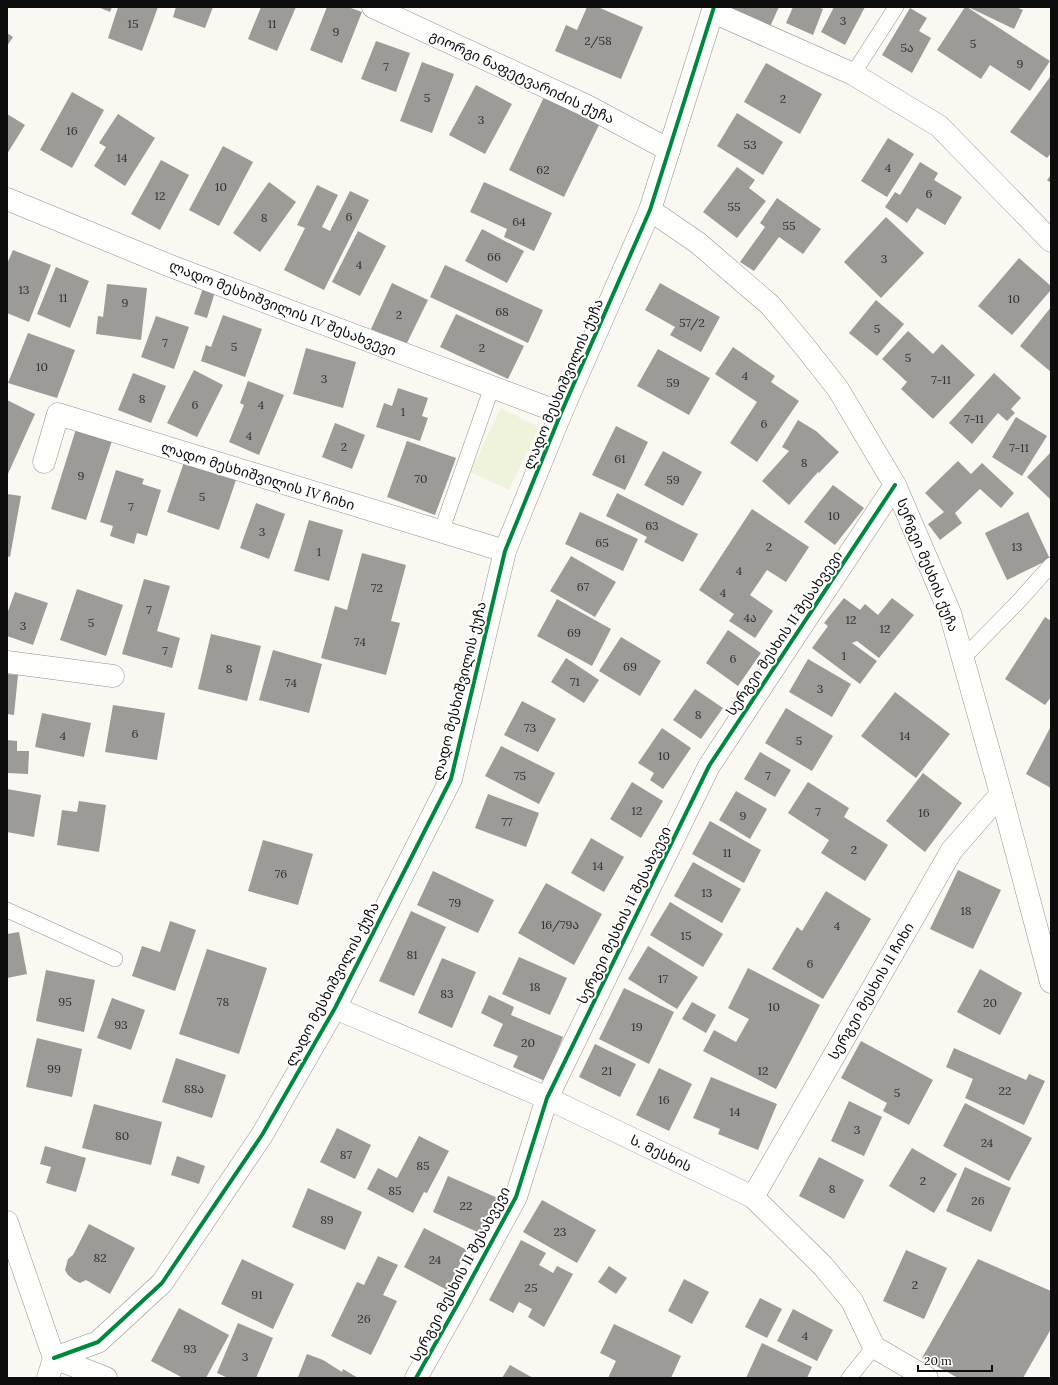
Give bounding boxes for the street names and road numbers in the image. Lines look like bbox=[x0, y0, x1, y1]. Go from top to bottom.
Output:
street label: გიორგი ნაფეტვარიძის ქუჩა bbox=[427, 26, 617, 128]
street label: ლადო მესხიშვილის IV შესახვევი bbox=[167, 256, 399, 360]
street label: ლადო მესხიშვილის ქუჩა bbox=[519, 296, 607, 472]
street label: ლადო მესხიშვილის IV ჩიხი bbox=[159, 438, 357, 514]
street label: სერგეი მესხის ქუჩა bbox=[893, 496, 963, 634]
street label: სერგეი მესხის II შესახვევი bbox=[722, 547, 846, 719]
street label: ლადო მესხიშვილის ქუჩა bbox=[428, 600, 490, 782]
street label: სერგეი მესხის II შესახვევი bbox=[573, 823, 675, 1007]
street label: ლადო მესხიშვილის ქუჩა bbox=[281, 899, 383, 1069]
street label: სერგეი მესხის II ჩიხი bbox=[824, 919, 918, 1063]
street label: Ს. Მესხის bbox=[627, 1130, 695, 1176]
street label: სერგეი მესხის II შესახვევი bbox=[406, 1183, 514, 1365]

